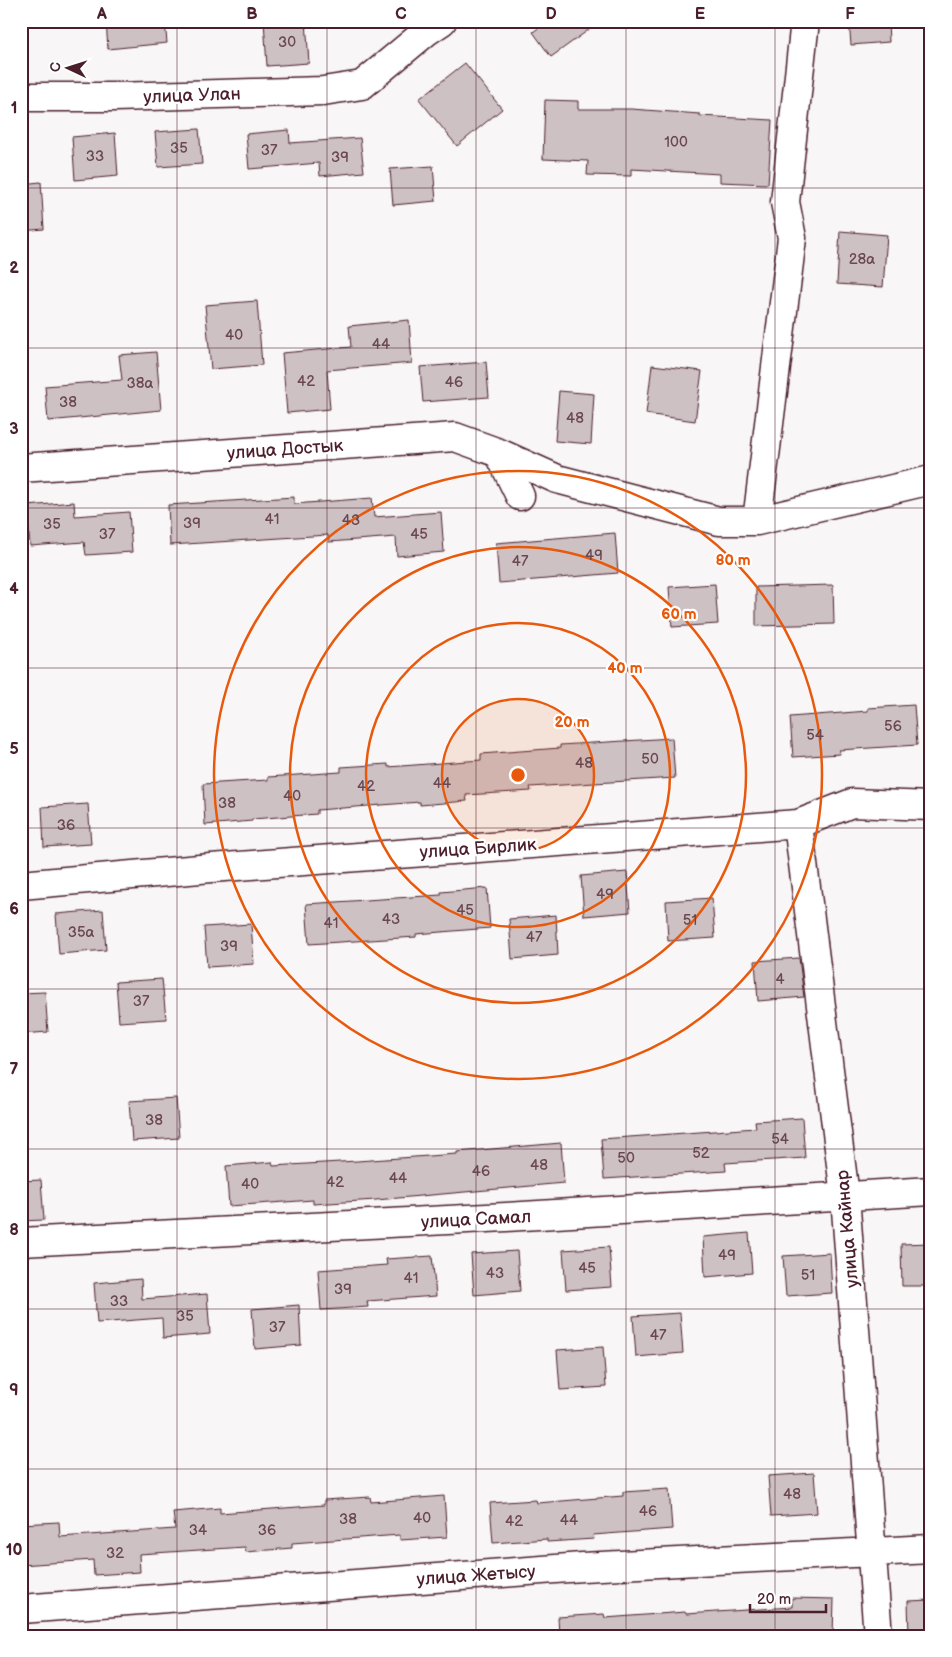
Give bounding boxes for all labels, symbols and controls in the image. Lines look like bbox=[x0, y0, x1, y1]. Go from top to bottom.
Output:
text: A bbox=[96, 5, 107, 24]
text: B bbox=[246, 5, 258, 24]
text: C bbox=[395, 5, 407, 24]
text: D bbox=[545, 5, 557, 24]
text: E bbox=[695, 5, 705, 24]
text: F bbox=[845, 5, 855, 24]
house number: 30 bbox=[278, 33, 296, 52]
north arrow bbox=[42, 42, 92, 92]
text: С bbox=[47, 61, 64, 73]
street label: улица Улан bbox=[143, 83, 241, 108]
text: 1 bbox=[11, 99, 17, 118]
house number: 100 bbox=[664, 133, 688, 152]
house number: 35 bbox=[170, 139, 188, 158]
house number: 37 bbox=[261, 141, 278, 160]
house number: 33 bbox=[86, 147, 104, 166]
house number: 39 bbox=[331, 148, 349, 167]
house number: 28а bbox=[849, 250, 875, 269]
text: 2 bbox=[9, 259, 19, 278]
house number: 40 bbox=[225, 326, 243, 345]
house number: 44 bbox=[372, 335, 390, 354]
house number: 42 bbox=[297, 372, 315, 391]
house number: 46 bbox=[445, 373, 463, 392]
house number: 38а bbox=[127, 374, 154, 393]
house number: 38 bbox=[59, 393, 77, 412]
house number: 48 bbox=[566, 409, 584, 428]
text: 3 bbox=[9, 420, 19, 439]
street label: улица Достык bbox=[226, 435, 344, 464]
house number: 41 bbox=[265, 510, 279, 529]
house number: 43 bbox=[342, 511, 360, 530]
house number: 39 bbox=[183, 514, 201, 533]
house number: 35 bbox=[43, 515, 61, 534]
house number: 37 bbox=[99, 525, 116, 544]
house number: 45 bbox=[410, 525, 428, 544]
house number: 49 bbox=[585, 546, 603, 565]
text: 80 m bbox=[715, 551, 751, 570]
house number: 47 bbox=[512, 552, 529, 571]
text: 4 bbox=[9, 580, 19, 599]
text: 60 m bbox=[661, 605, 697, 624]
text: 40 m bbox=[607, 659, 643, 678]
text: 20 m bbox=[555, 713, 590, 732]
house number: 56 bbox=[884, 717, 902, 736]
house number: 54 bbox=[806, 726, 824, 745]
text: 5 bbox=[9, 740, 19, 759]
house number: 50 bbox=[641, 750, 659, 769]
house number: 48 bbox=[575, 754, 593, 773]
centre of rings bbox=[509, 766, 527, 784]
house number: 44 bbox=[433, 774, 451, 793]
house number: 42 bbox=[357, 777, 375, 796]
house number: 40 bbox=[283, 787, 301, 806]
house number: 38 bbox=[218, 794, 236, 813]
house number: 36 bbox=[57, 816, 75, 835]
street label: улица Бирлик bbox=[419, 834, 538, 863]
house number: 49 bbox=[596, 885, 614, 904]
text: 6 bbox=[9, 900, 19, 919]
house number: 45 bbox=[456, 901, 474, 920]
house number: 43 bbox=[382, 910, 400, 929]
house number: 51 bbox=[683, 911, 697, 930]
house number: 41 bbox=[324, 914, 338, 933]
house number: 35а bbox=[68, 923, 94, 942]
house number: 47 bbox=[526, 928, 543, 947]
house number: 39 bbox=[220, 937, 238, 956]
house number: 4 bbox=[775, 970, 785, 989]
house number: 37 bbox=[133, 992, 150, 1011]
text: 7 bbox=[10, 1060, 19, 1079]
house number: 38 bbox=[145, 1111, 163, 1130]
house number: 54 bbox=[771, 1130, 789, 1149]
house number: 52 bbox=[692, 1144, 710, 1163]
house number: 50 bbox=[617, 1149, 635, 1168]
house number: 48 bbox=[530, 1156, 548, 1175]
house number: 46 bbox=[472, 1162, 490, 1181]
house number: 44 bbox=[389, 1169, 407, 1188]
street label: улица Кайнар bbox=[832, 1169, 863, 1289]
house number: 42 bbox=[326, 1173, 344, 1192]
house number: 40 bbox=[241, 1175, 259, 1194]
street label: улица Самал bbox=[420, 1206, 532, 1233]
text: 8 bbox=[9, 1221, 19, 1240]
house number: 49 bbox=[718, 1246, 736, 1265]
house number: 45 bbox=[578, 1259, 596, 1278]
house number: 43 bbox=[486, 1264, 504, 1283]
house number: 51 bbox=[801, 1266, 815, 1285]
house number: 41 bbox=[404, 1269, 418, 1288]
house number: 39 bbox=[334, 1280, 352, 1299]
house number: 33 bbox=[110, 1292, 128, 1311]
house number: 35 bbox=[176, 1307, 194, 1326]
house number: 37 bbox=[269, 1318, 286, 1337]
house number: 47 bbox=[650, 1326, 667, 1345]
text: 9 bbox=[9, 1381, 19, 1400]
house number: 48 bbox=[783, 1485, 801, 1504]
house number: 46 bbox=[639, 1502, 657, 1521]
house number: 40 bbox=[413, 1509, 431, 1528]
house number: 38 bbox=[339, 1510, 357, 1529]
house number: 44 bbox=[560, 1511, 578, 1530]
house number: 42 bbox=[505, 1512, 523, 1531]
house number: 34 bbox=[189, 1521, 207, 1540]
house number: 36 bbox=[258, 1521, 276, 1540]
text: 10 bbox=[6, 1541, 22, 1560]
house number: 32 bbox=[106, 1544, 124, 1563]
street label: улица Жетысу bbox=[416, 1561, 537, 1590]
scale bar bbox=[750, 1582, 826, 1614]
text: 20 m bbox=[757, 1590, 791, 1609]

